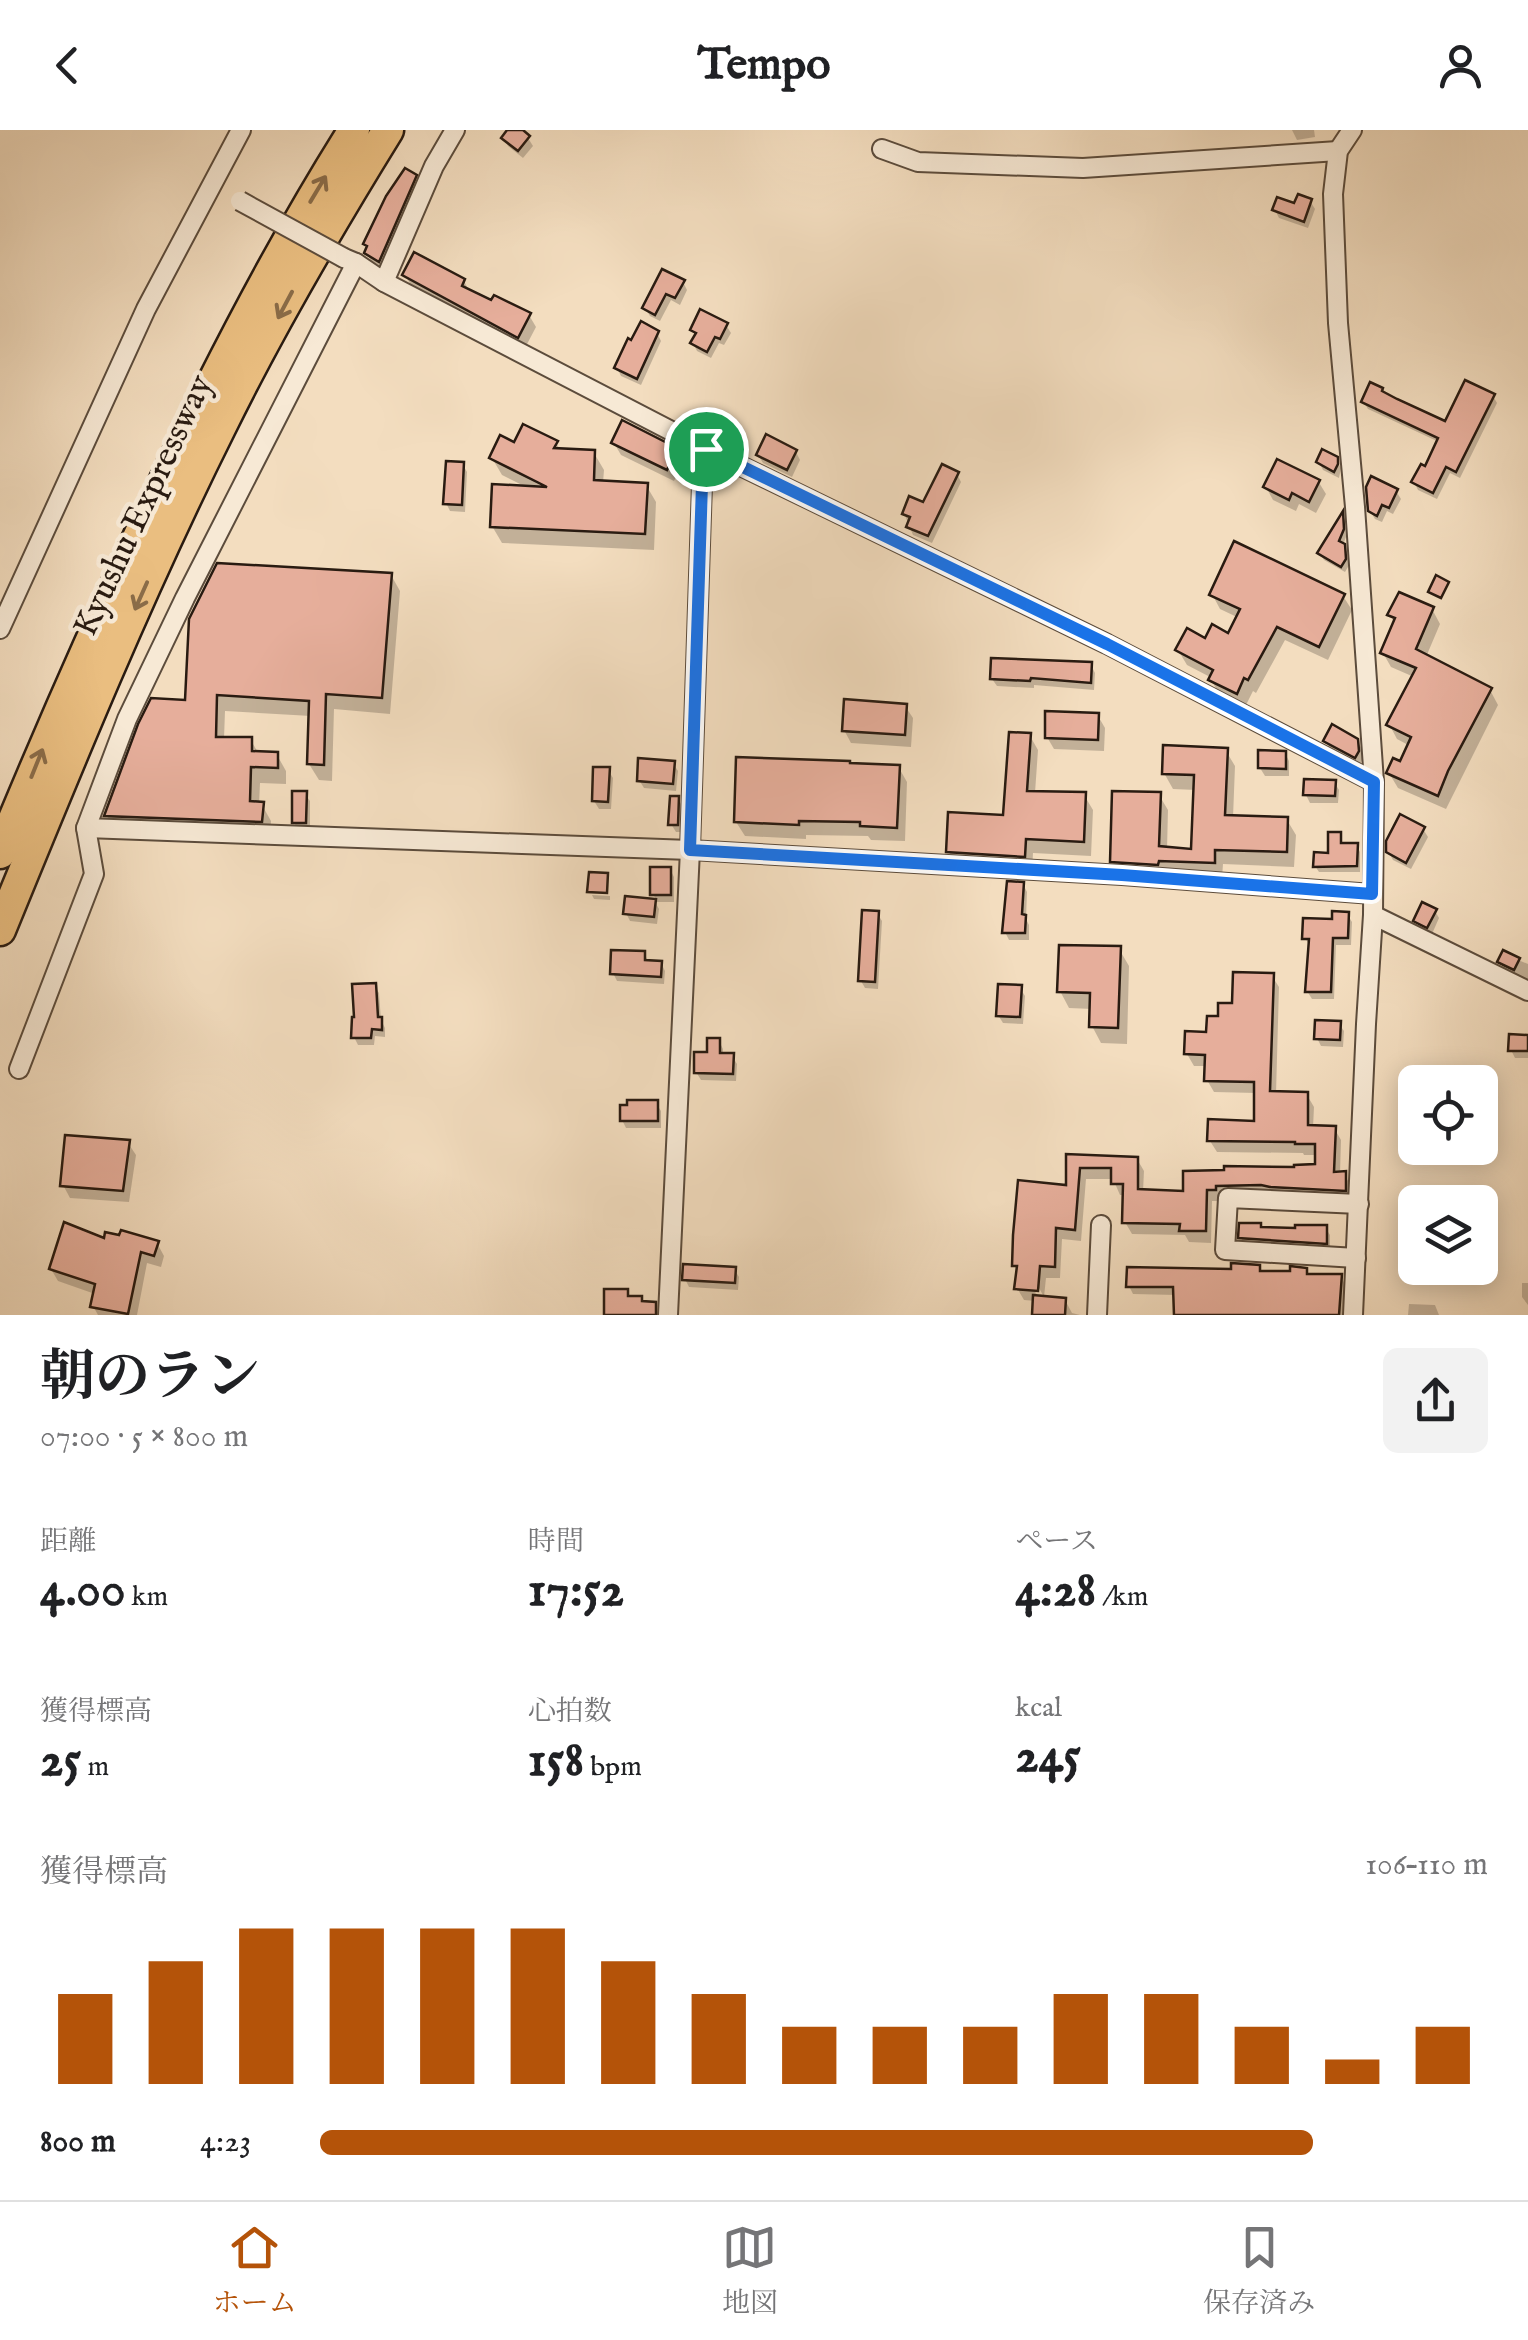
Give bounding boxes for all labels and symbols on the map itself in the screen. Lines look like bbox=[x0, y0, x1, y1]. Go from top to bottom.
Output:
one-way arrow bbox=[309, 175, 329, 204]
one-way arrow bbox=[275, 289, 295, 319]
street label: Kyushu Expressway bbox=[64, 367, 225, 644]
pin bbox=[664, 407, 749, 492]
one-way arrow bbox=[131, 580, 149, 611]
one-way arrow bbox=[29, 748, 47, 779]

